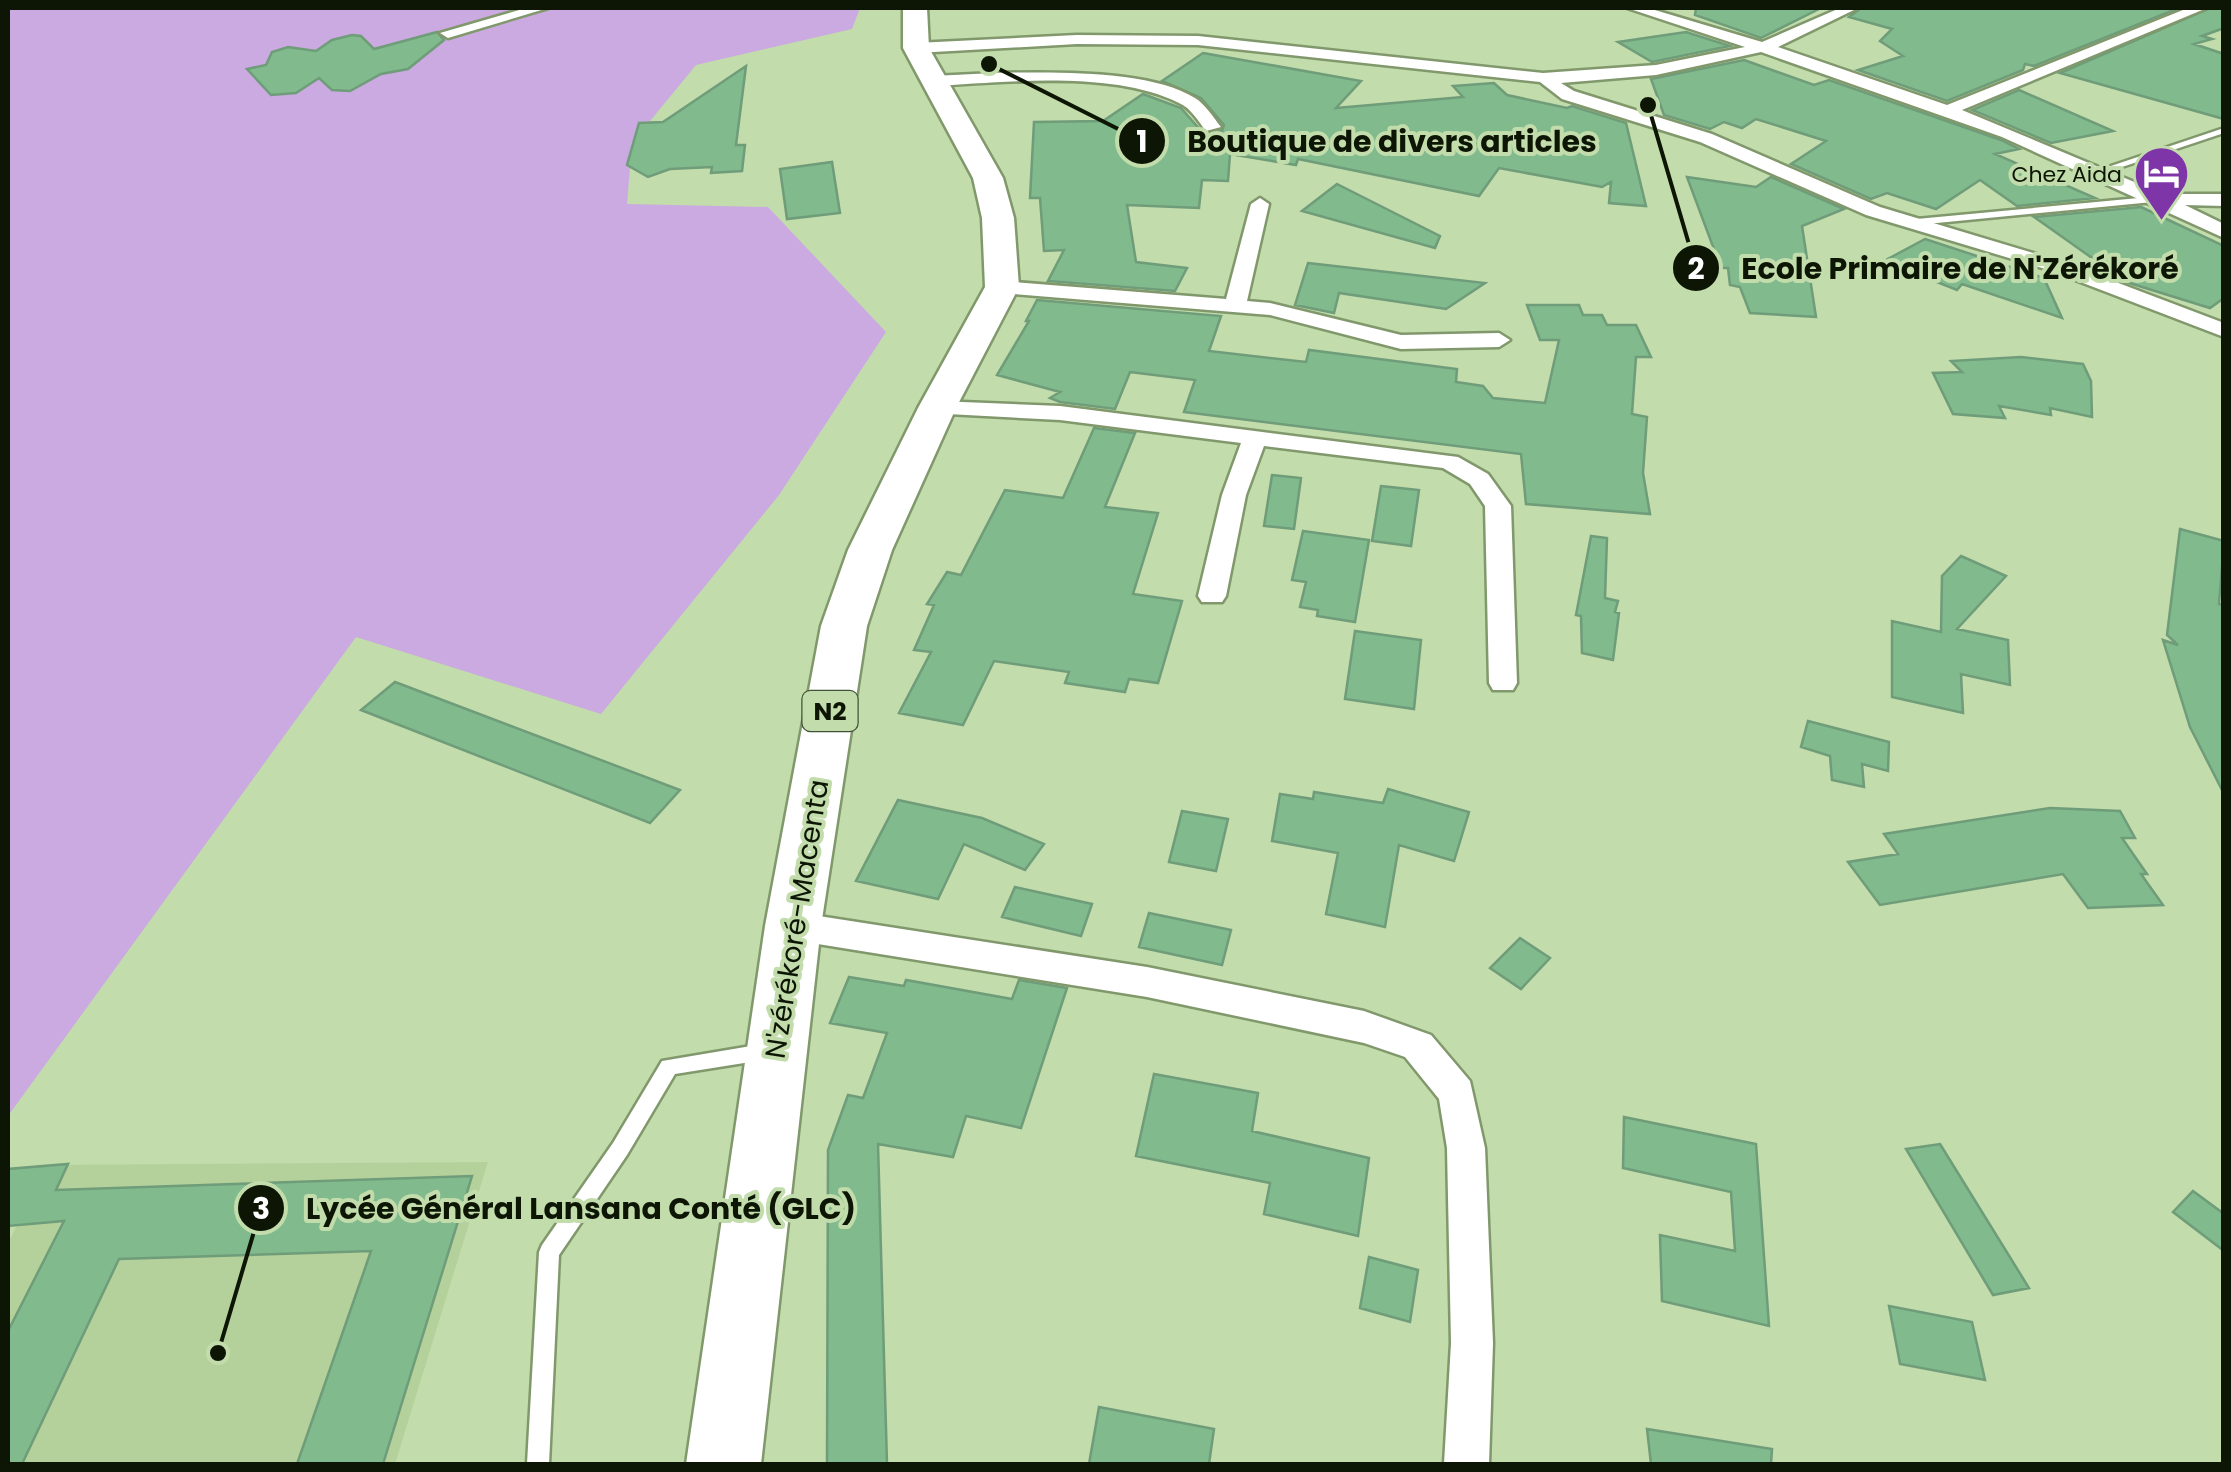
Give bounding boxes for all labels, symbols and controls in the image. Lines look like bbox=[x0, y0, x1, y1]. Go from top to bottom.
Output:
callout: Boutique de divers articles bbox=[1117, 111, 1617, 171]
text: 1 bbox=[1136, 120, 1148, 163]
text: Boutique de divers articles bbox=[1187, 120, 1597, 163]
hotel icon: Chez Aida bbox=[2131, 144, 2191, 223]
place label: Chez Aida bbox=[2011, 159, 2122, 190]
callout: Ecole Primaire de N'Zérékoré bbox=[1671, 238, 2198, 298]
text: 2 bbox=[1687, 247, 1705, 290]
text: Ecole Primaire de N'Zérékoré bbox=[1741, 247, 2179, 290]
road number: N2 bbox=[802, 691, 858, 731]
street label: N'zérékoré-Macenta bbox=[756, 777, 838, 1061]
callout: Lycée Général Lansana Conté (GLC) bbox=[236, 1178, 876, 1238]
text: 3 bbox=[252, 1187, 270, 1230]
text: Lycée Général Lansana Conté (GLC) bbox=[306, 1187, 856, 1230]

